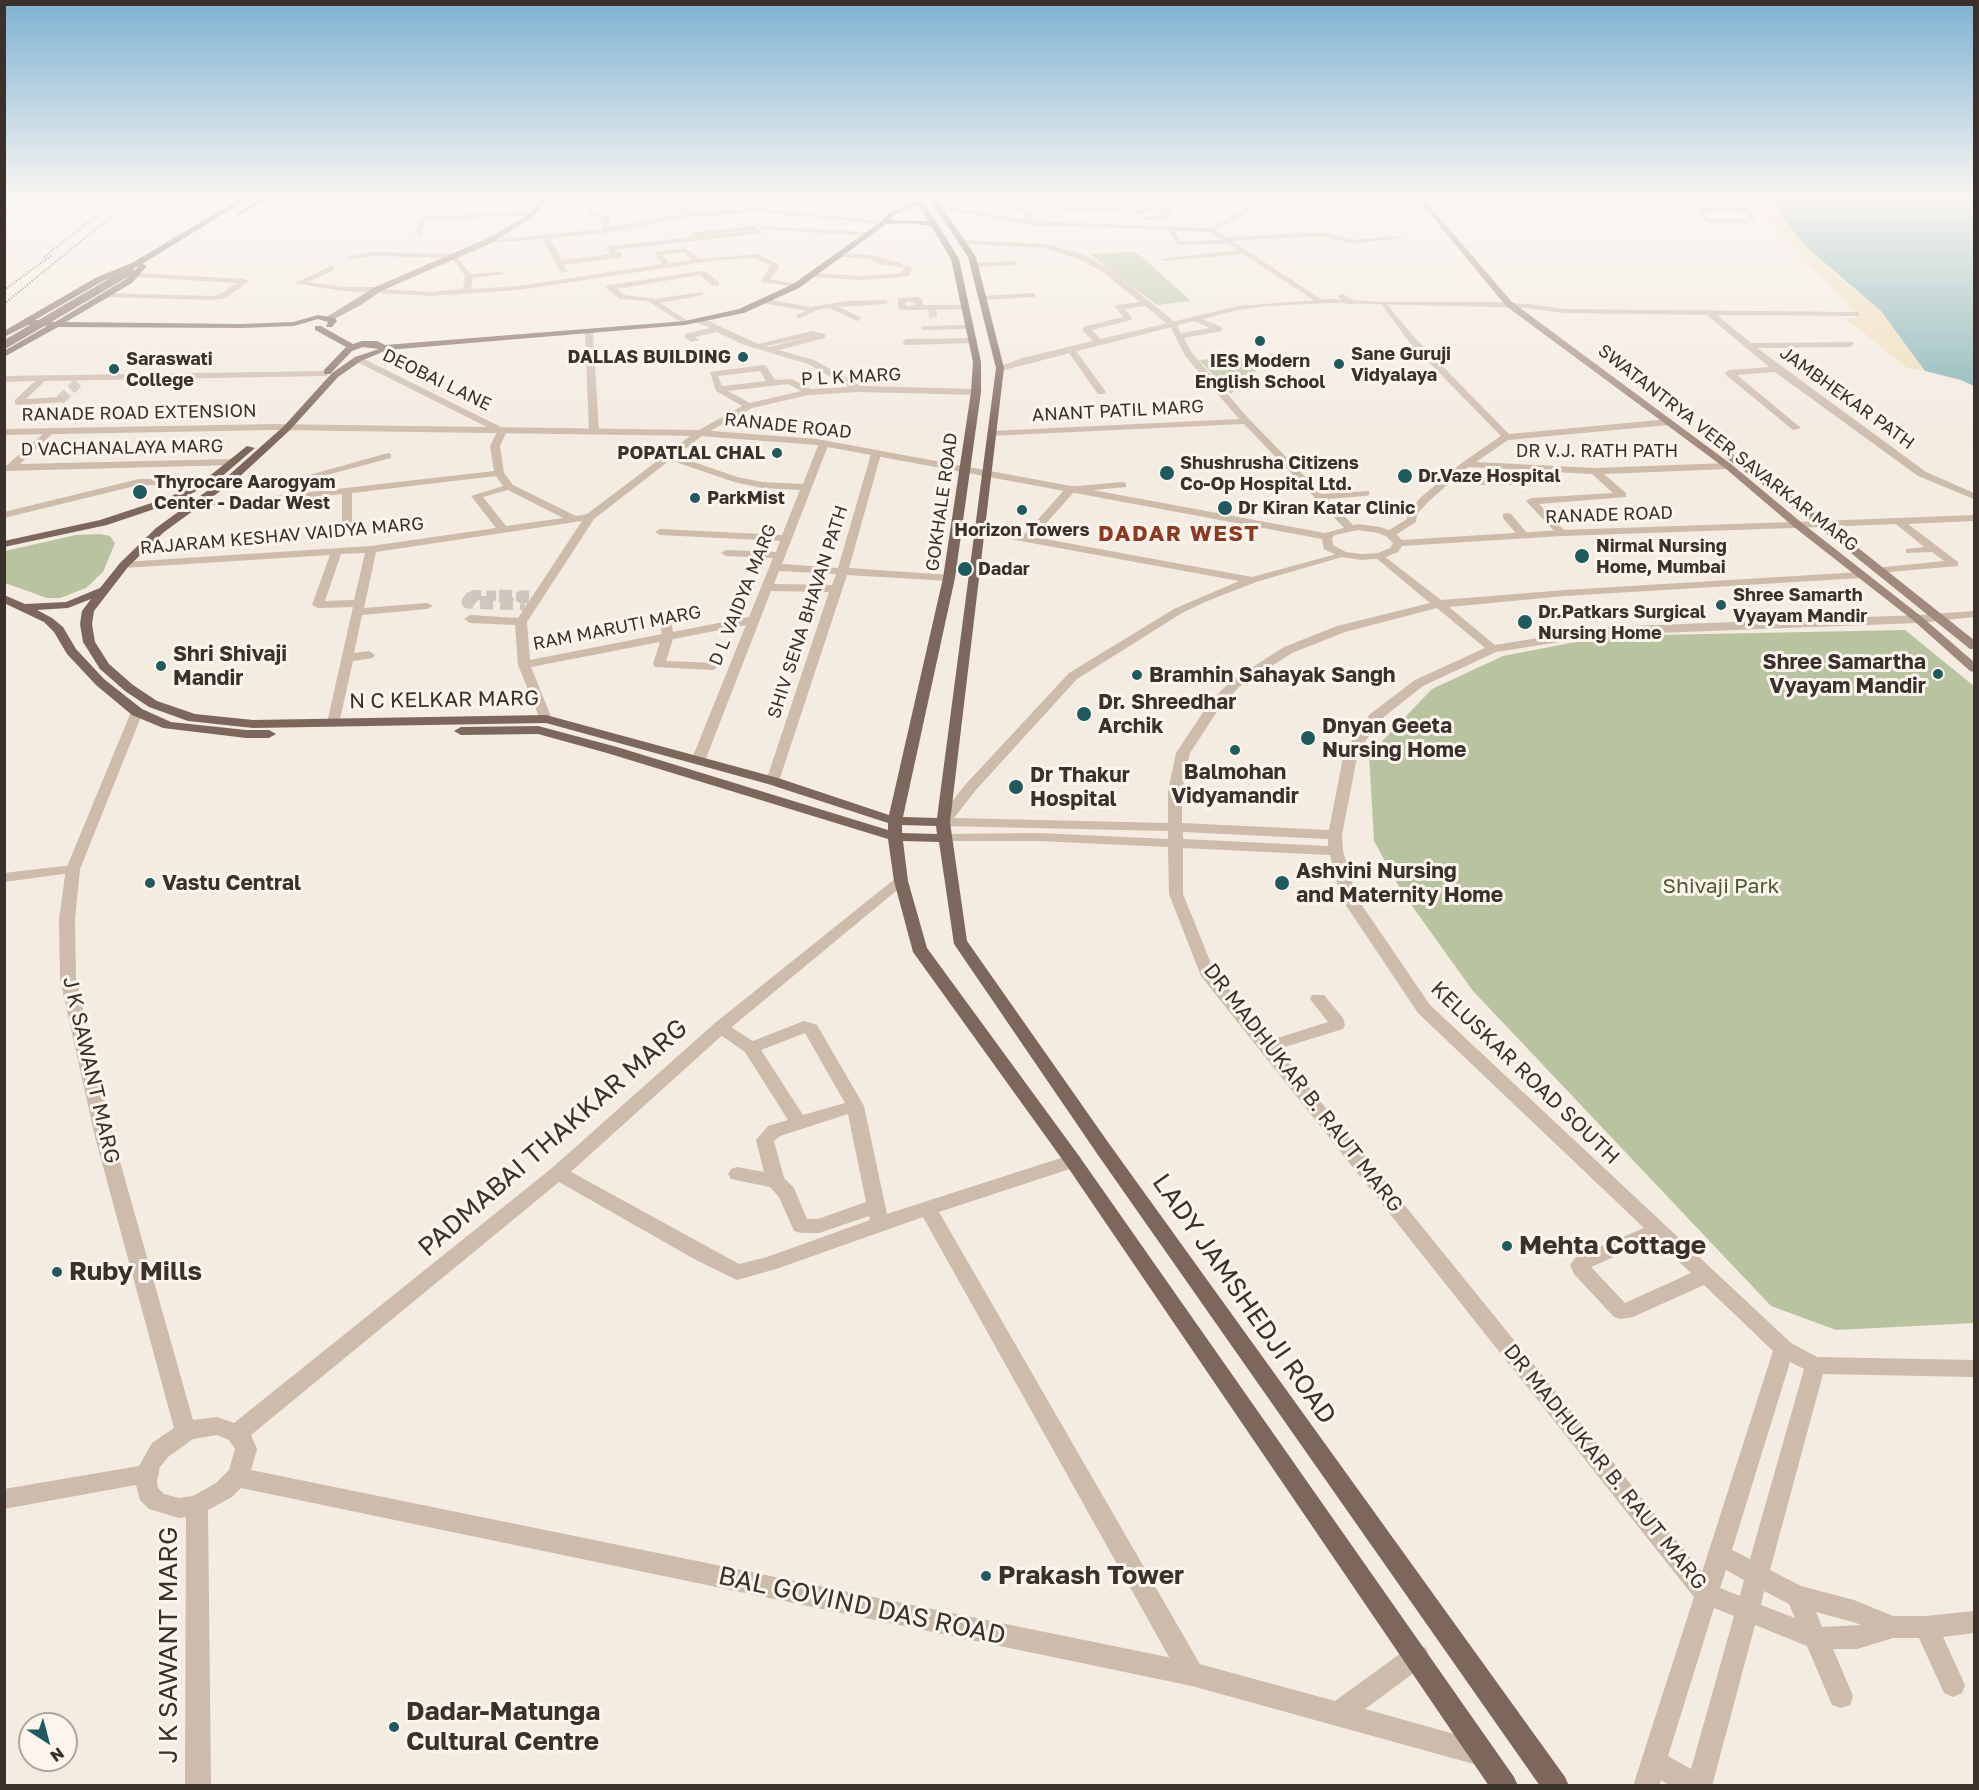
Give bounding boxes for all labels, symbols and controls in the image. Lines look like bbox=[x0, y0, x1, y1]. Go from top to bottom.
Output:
marker: IES Modern English School bbox=[1253, 334, 1267, 348]
street label: SWATANTRYA VEER SAVARKAR MARG bbox=[1594, 340, 1862, 556]
street label: JAMBHEKAR PATH bbox=[1775, 342, 1919, 454]
place label: Sane Guruji Vidyalaya bbox=[1351, 343, 1451, 386]
street label: DEOBAI LANE bbox=[379, 344, 495, 416]
place label: DALLAS BUILDING bbox=[568, 346, 731, 368]
place label: Saraswati College bbox=[126, 348, 213, 391]
marker: DALLAS BUILDING bbox=[736, 350, 750, 364]
place label: IES Modern English School bbox=[1195, 350, 1325, 392]
marker: Sane Guruji Vidyalaya bbox=[1332, 357, 1346, 371]
marker: Saraswati College bbox=[107, 362, 121, 376]
street label: P L K MARG bbox=[800, 364, 902, 390]
street label: ANANT PATIL MARG bbox=[1031, 396, 1205, 426]
street label: RANADE ROAD EXTENSION bbox=[21, 400, 257, 426]
street label: RANADE ROAD bbox=[723, 409, 853, 443]
street label: GOKHALE ROAD bbox=[922, 431, 962, 573]
street label: D VACHANALAYA MARG bbox=[20, 435, 224, 461]
street label: DR V.J. RATH PATH bbox=[1516, 440, 1678, 462]
place label: POPATLAL CHAL bbox=[617, 442, 765, 464]
marker: POPATLAL CHAL bbox=[770, 446, 784, 460]
place label: Shushrusha Citizens Co-Op Hospital Ltd. bbox=[1180, 452, 1359, 494]
marker: Shushrusha Citizens Co-Op Hospital Ltd. bbox=[1158, 464, 1176, 482]
place label: Dr.Vaze Hospital bbox=[1418, 465, 1560, 487]
marker: Dr.Vaze Hospital bbox=[1396, 467, 1414, 485]
place label: Thyrocare Aarogyam Center - Dadar West bbox=[154, 471, 336, 514]
marker: Thyrocare Aarogyam Center - Dadar West bbox=[131, 483, 149, 501]
place label: ParkMist bbox=[707, 487, 785, 509]
marker: ParkMist bbox=[688, 491, 702, 505]
place label: Dr Kiran Katar Clinic bbox=[1238, 497, 1415, 519]
marker: Dr Kiran Katar Clinic bbox=[1216, 499, 1234, 517]
street label: RANADE ROAD bbox=[1545, 502, 1673, 528]
street label: SHIV SENA BHAVAN PATH bbox=[763, 503, 853, 721]
marker: Horizon Towers bbox=[1015, 503, 1029, 517]
street label: RAJARAM KESHAV VAIDYA MARG bbox=[139, 513, 425, 559]
place label: Horizon Towers bbox=[954, 519, 1090, 541]
street label: D L VAIDYA MARG bbox=[705, 521, 781, 669]
district label: DADAR WEST bbox=[1098, 521, 1260, 547]
place label: Nirmal Nursing Home, Mumbai bbox=[1596, 535, 1727, 578]
marker: Nirmal Nursing Home, Mumbai bbox=[1573, 547, 1591, 565]
place label: Dadar bbox=[978, 558, 1030, 580]
marker: Dadar bbox=[956, 560, 974, 578]
place label: Shree Samarth Vyayam Mandir bbox=[1733, 584, 1867, 626]
marker: Shree Samarth Vyayam Mandir bbox=[1714, 598, 1728, 612]
street label: RAM MARUTI MARG bbox=[531, 601, 703, 655]
place label: Dr.Patkars Surgical Nursing Home bbox=[1538, 601, 1706, 644]
marker: Dr.Patkars Surgical Nursing Home bbox=[1516, 613, 1534, 631]
place label: Shri Shivaji Mandir bbox=[173, 641, 287, 691]
place label: Shree Samartha Vyayam Mandir bbox=[1763, 649, 1926, 699]
marker: Shri Shivaji Mandir bbox=[154, 659, 168, 673]
place label: Bramhin Sahayak Sangh bbox=[1149, 662, 1396, 688]
marker: Shree Samartha Vyayam Mandir bbox=[1931, 667, 1945, 681]
marker: Bramhin Sahayak Sangh bbox=[1130, 668, 1144, 682]
street label: N C KELKAR MARG bbox=[349, 686, 539, 714]
place label: Dr. Shreedhar Archik bbox=[1098, 689, 1236, 739]
marker: Dr. Shreedhar Archik bbox=[1075, 705, 1093, 723]
place label: Dnyan Geeta Nursing Home bbox=[1322, 713, 1466, 763]
marker: Dnyan Geeta Nursing Home bbox=[1299, 729, 1317, 747]
marker: Balmohan Vidyamandir bbox=[1228, 743, 1242, 757]
place label: Balmohan Vidyamandir bbox=[1171, 759, 1299, 809]
place label: Dr Thakur Hospital bbox=[1030, 762, 1130, 812]
marker: Dr Thakur Hospital bbox=[1007, 778, 1025, 796]
place label: Ashvini Nursing and Maternity Home bbox=[1296, 858, 1503, 908]
place label: Vastu Central bbox=[162, 870, 301, 896]
park label: Shivaji Park bbox=[1663, 873, 1779, 899]
marker: Ashvini Nursing and Maternity Home bbox=[1273, 874, 1291, 892]
marker: Vastu Central bbox=[143, 876, 157, 890]
street label: DR MADHUKAR B. RAUT MARG bbox=[1198, 959, 1408, 1217]
street label: J K SAWANT MARG bbox=[57, 974, 125, 1166]
street label: KELUSKAR ROAD SOUTH bbox=[1425, 976, 1625, 1170]
street label: PADMABAI THAKKAR MARG bbox=[412, 1013, 694, 1263]
street label: LADY JAMSHEDJI ROAD bbox=[1146, 1168, 1342, 1430]
place label: Mehta Cottage bbox=[1519, 1230, 1706, 1262]
marker: Mehta Cottage bbox=[1500, 1239, 1514, 1253]
place label: Ruby Mills bbox=[69, 1256, 202, 1288]
marker: Ruby Mills bbox=[50, 1265, 64, 1279]
street label: DR MADHUKAR B. RAUT MARG bbox=[1498, 1339, 1712, 1595]
street label: J K SAWANT MARG bbox=[153, 1527, 185, 1763]
street label: BAL GOVIND DAS ROAD bbox=[716, 1560, 1008, 1652]
place label: Prakash Tower bbox=[998, 1560, 1184, 1592]
marker: Prakash Tower bbox=[979, 1569, 993, 1583]
place label: Dadar-Matunga Cultural Centre bbox=[406, 1696, 600, 1757]
north arrow bbox=[18, 1712, 78, 1772]
marker: Dadar-Matunga Cultural Centre bbox=[387, 1720, 401, 1734]
text: N bbox=[47, 1743, 68, 1767]

